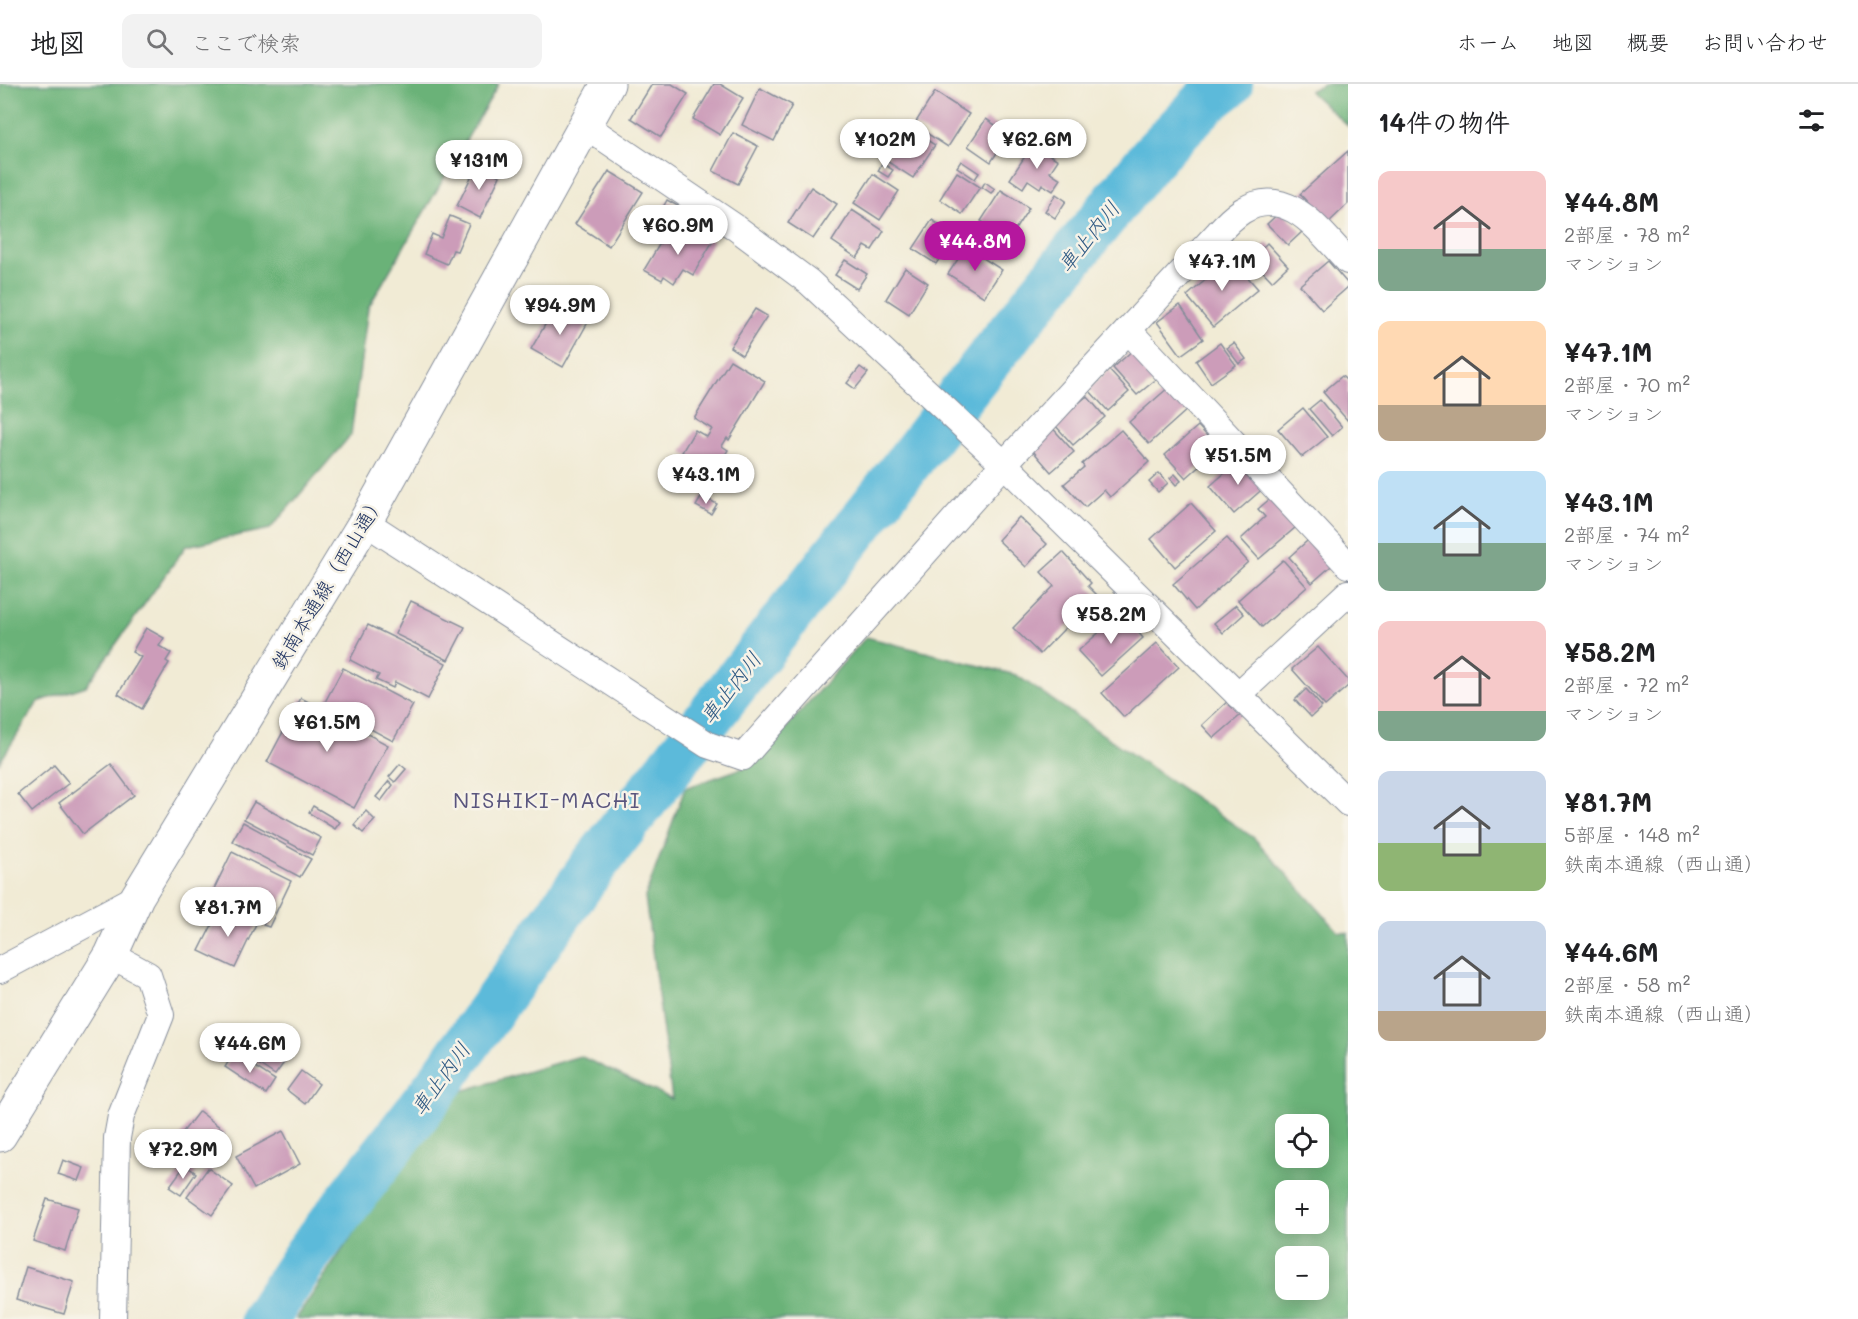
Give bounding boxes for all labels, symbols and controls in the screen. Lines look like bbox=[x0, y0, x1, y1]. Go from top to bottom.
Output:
search box bbox=[122, 14, 542, 68]
text: 地図 bbox=[30, 24, 86, 60]
icon: search bbox=[143, 25, 176, 58]
text: ここで検索 bbox=[191, 28, 301, 57]
text: ホーム bbox=[1457, 28, 1519, 55]
text: 地図 bbox=[1552, 28, 1594, 55]
text: 概要 bbox=[1627, 28, 1669, 55]
text: お問い合わせ bbox=[1702, 28, 1828, 55]
icon: filters bbox=[1795, 104, 1828, 137]
text: 14件の物件 bbox=[1378, 105, 1510, 139]
pin: ¥102M bbox=[843, 119, 927, 170]
pin: ¥62.6M bbox=[988, 119, 1086, 170]
text: ¥102M bbox=[854, 125, 916, 151]
text: ¥62.6M bbox=[1002, 125, 1072, 151]
pin: ¥131M bbox=[437, 140, 521, 191]
text: ¥131M bbox=[450, 146, 509, 172]
text: ¥44.8M bbox=[1564, 185, 1659, 219]
water label: 車止内川 bbox=[1051, 195, 1125, 277]
icon: home bbox=[1426, 195, 1498, 267]
pin: ¥60.9M bbox=[629, 205, 727, 256]
text: ¥60.9M bbox=[642, 211, 714, 237]
pin: ¥44.8M bbox=[926, 221, 1024, 272]
text: 2部屋 · 78 m² bbox=[1564, 221, 1690, 247]
text: ¥44.8M bbox=[938, 227, 1012, 253]
pin: ¥47.1M bbox=[1173, 241, 1271, 292]
text: ¥47.1M bbox=[1188, 247, 1256, 273]
text: マンション bbox=[1564, 250, 1663, 276]
pin: ¥94.9M bbox=[511, 285, 609, 336]
text: ¥94.9M bbox=[524, 291, 596, 317]
text: ¥47.1M bbox=[1564, 335, 1653, 369]
icon: home bbox=[1426, 345, 1498, 417]
text: 2部屋 · 70 m² bbox=[1564, 371, 1690, 397]
text: マンション bbox=[1564, 400, 1663, 426]
pin: ¥51.5M bbox=[1189, 435, 1287, 486]
text: ¥51.5M bbox=[1204, 441, 1272, 467]
pin: ¥43.1M bbox=[657, 454, 755, 505]
text: ¥43.1M bbox=[672, 460, 740, 486]
text: ¥43.1M bbox=[1564, 485, 1654, 519]
street label: 鉄南本通線（西山通） bbox=[264, 489, 390, 674]
icon: home bbox=[1426, 495, 1498, 567]
text: 2部屋 · 74 m² bbox=[1564, 521, 1689, 547]
text: マンション bbox=[1564, 550, 1663, 576]
pin: ¥58.2M bbox=[1062, 594, 1160, 645]
text: ¥58.2M bbox=[1076, 600, 1146, 626]
text: ¥58.2M bbox=[1564, 635, 1656, 669]
icon: home bbox=[1426, 645, 1498, 717]
water label: 車止内川 bbox=[693, 646, 766, 728]
text: 2部屋 · 72 m² bbox=[1564, 671, 1689, 697]
text: マンション bbox=[1564, 700, 1663, 726]
pin: ¥61.5M bbox=[278, 702, 376, 753]
text: ¥61.5M bbox=[293, 708, 361, 734]
district label: NISHIKI-MACHI bbox=[453, 785, 641, 814]
text: ¥81.7M bbox=[1564, 785, 1652, 819]
icon: home bbox=[1426, 795, 1498, 867]
text: 5部屋 · 148 m² bbox=[1564, 821, 1700, 847]
text: 鉄南本通線（西山通） bbox=[1564, 850, 1764, 876]
pin: ¥81.7M bbox=[179, 887, 277, 938]
text: ¥81.7M bbox=[194, 893, 262, 919]
text: ¥44.6M bbox=[1564, 935, 1659, 969]
icon: home bbox=[1426, 945, 1498, 1017]
text: 2部屋 · 58 m² bbox=[1564, 971, 1690, 997]
text: 鉄南本通線（西山通） bbox=[1564, 1000, 1764, 1026]
pin: ¥44.6M bbox=[201, 1023, 299, 1074]
text: ¥44.6M bbox=[214, 1029, 286, 1055]
water label: 車止内川 bbox=[404, 1036, 475, 1120]
map controls bbox=[1275, 1114, 1329, 1300]
button: locate bbox=[1275, 1114, 1329, 1168]
pin: ¥72.9M bbox=[134, 1129, 232, 1180]
text: ¥72.9M bbox=[148, 1135, 218, 1161]
button: + bbox=[1275, 1180, 1329, 1234]
button: − bbox=[1275, 1246, 1329, 1300]

